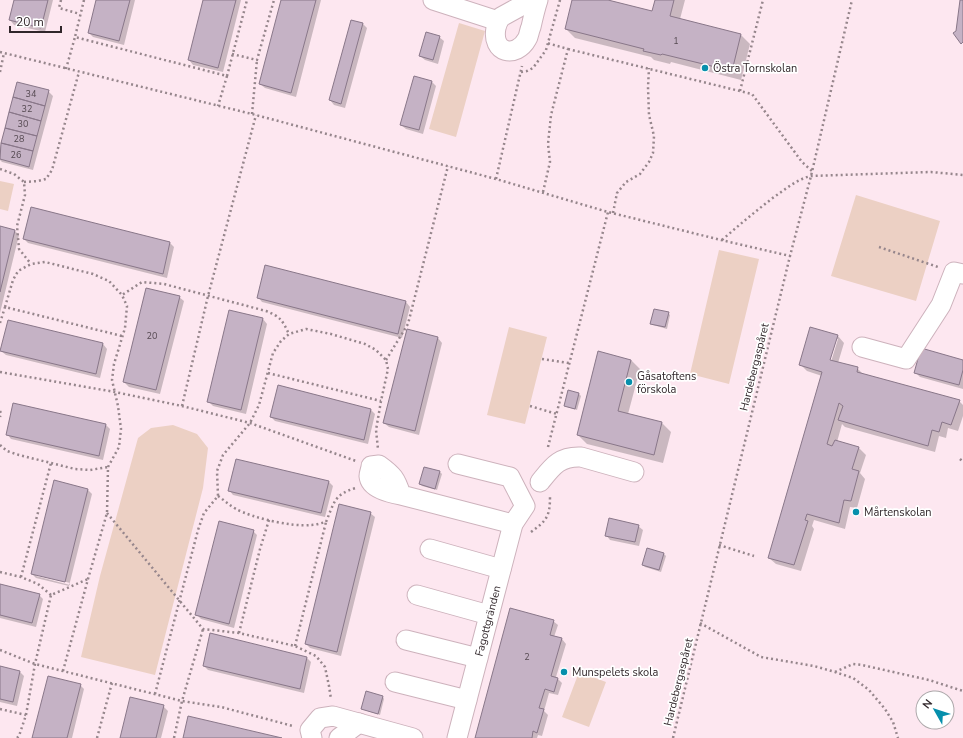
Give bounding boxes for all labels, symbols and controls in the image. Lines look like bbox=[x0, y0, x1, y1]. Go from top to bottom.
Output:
scale bar bbox=[10, 8, 61, 34]
text: 20 m bbox=[16, 14, 44, 30]
house number: 1 bbox=[673, 35, 679, 47]
place label: Östra Tornskolan bbox=[713, 61, 797, 76]
marker: Östra Tornskolan bbox=[700, 63, 710, 73]
house number: 34 bbox=[26, 88, 37, 100]
house number: 32 bbox=[22, 103, 32, 115]
house number: 30 bbox=[18, 118, 28, 130]
house number: 28 bbox=[14, 133, 24, 145]
house number: 26 bbox=[11, 149, 21, 161]
street label: Hardebergaspåret bbox=[736, 322, 773, 413]
house number: 20 bbox=[147, 330, 157, 342]
place label: Gåsatoftens förskola bbox=[637, 369, 696, 397]
marker: Gåsatoftens förskola bbox=[624, 377, 634, 387]
place label: Mårtenskolan bbox=[864, 505, 931, 520]
marker: Mårtenskolan bbox=[851, 507, 861, 517]
street label: Fagottgränden bbox=[472, 584, 505, 658]
street label: Hardebergaspåret bbox=[660, 637, 697, 728]
house number: 2 bbox=[524, 651, 530, 663]
place label: Munspelets skola bbox=[572, 665, 658, 680]
marker: Munspelets skola bbox=[559, 667, 569, 677]
north arrow bbox=[915, 690, 955, 730]
text: N bbox=[919, 696, 936, 712]

